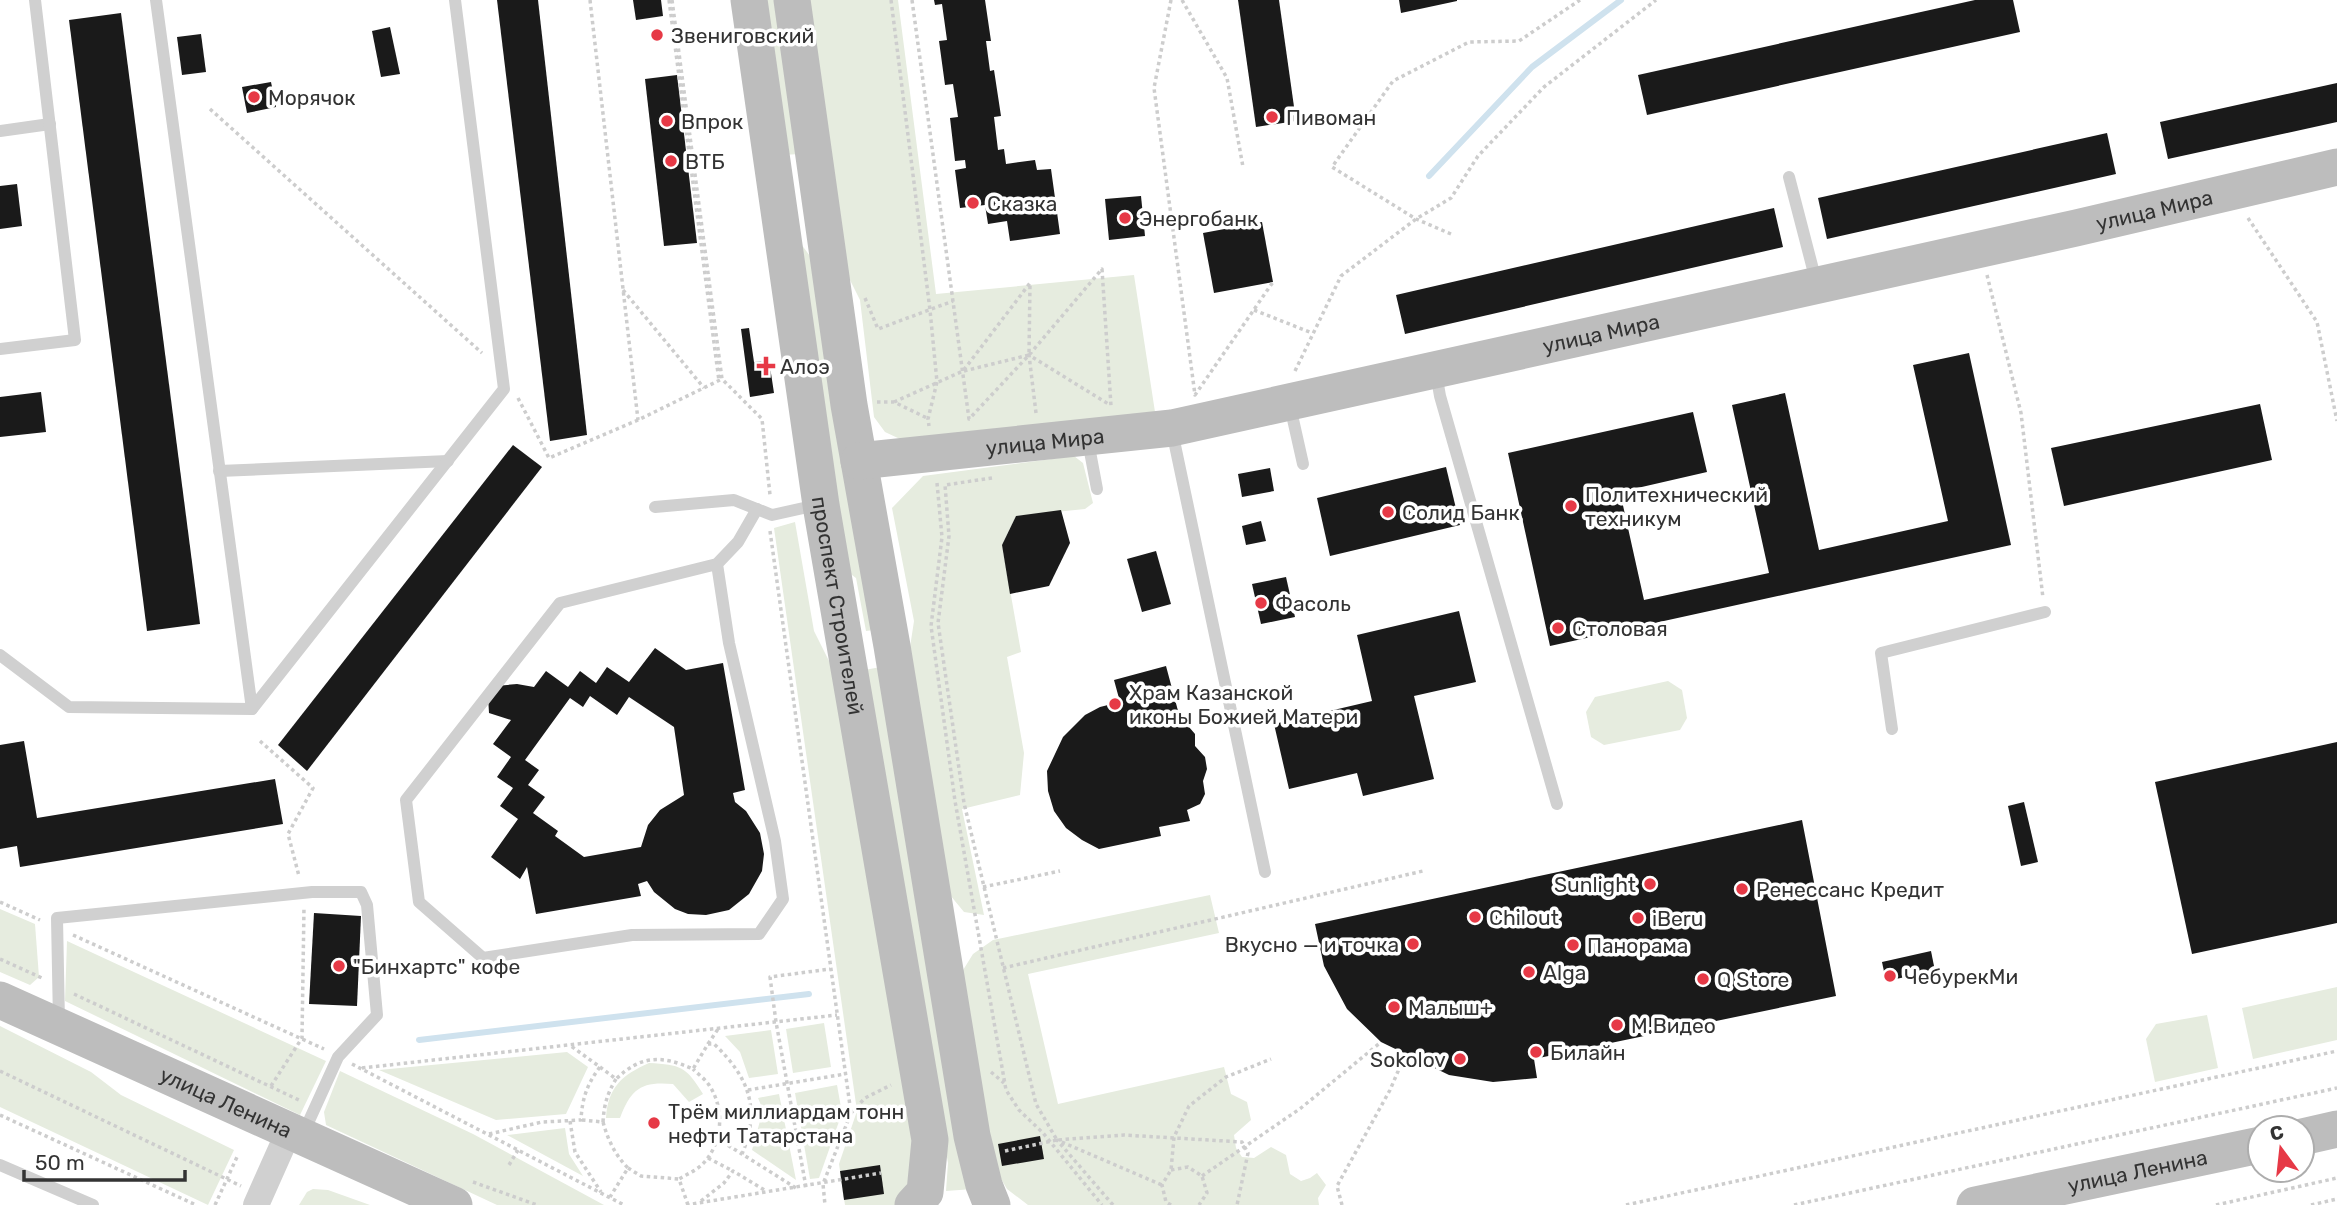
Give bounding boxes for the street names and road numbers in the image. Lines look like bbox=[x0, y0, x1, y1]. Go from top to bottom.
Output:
street label: улица Мира bbox=[2093, 184, 2215, 235]
street label: улица Мира bbox=[1540, 308, 1662, 358]
street label: улица Мира bbox=[984, 423, 1106, 460]
street label: проспект Строителей bbox=[807, 495, 869, 717]
street label: улица Ленина bbox=[156, 1061, 296, 1143]
street label: улица Ленина bbox=[2065, 1144, 2210, 1198]

